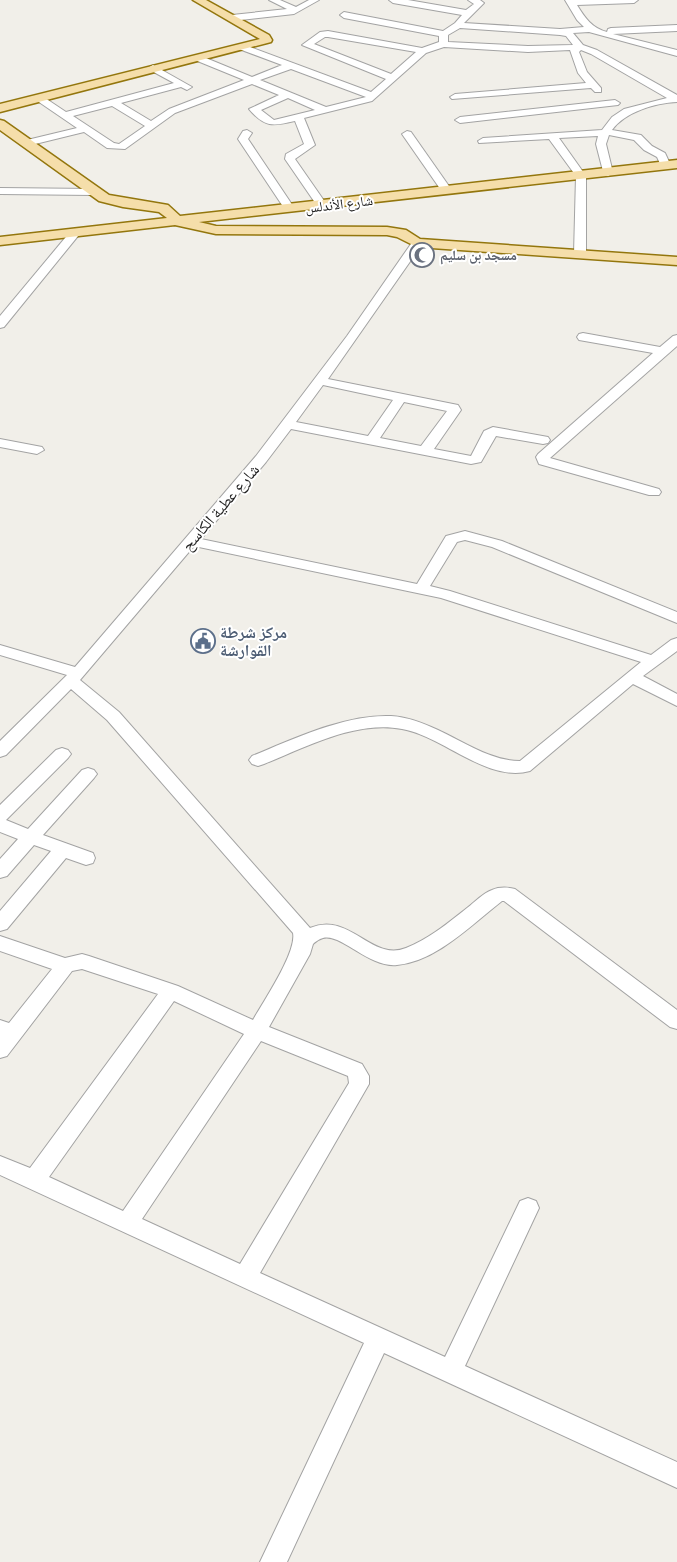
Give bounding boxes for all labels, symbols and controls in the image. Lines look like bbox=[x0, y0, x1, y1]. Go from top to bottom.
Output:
street label: شارع الأندلس bbox=[304, 191, 374, 218]
mosque icon: مسجد بن سليم bbox=[409, 242, 435, 268]
place label: مسجد بن سليم bbox=[440, 246, 517, 265]
street label: شارع عطية الكاسح bbox=[178, 460, 264, 555]
place label: مركز شرطة القوارشة bbox=[220, 623, 287, 660]
public building icon: مركز شرطة القوارشة bbox=[190, 628, 216, 654]

